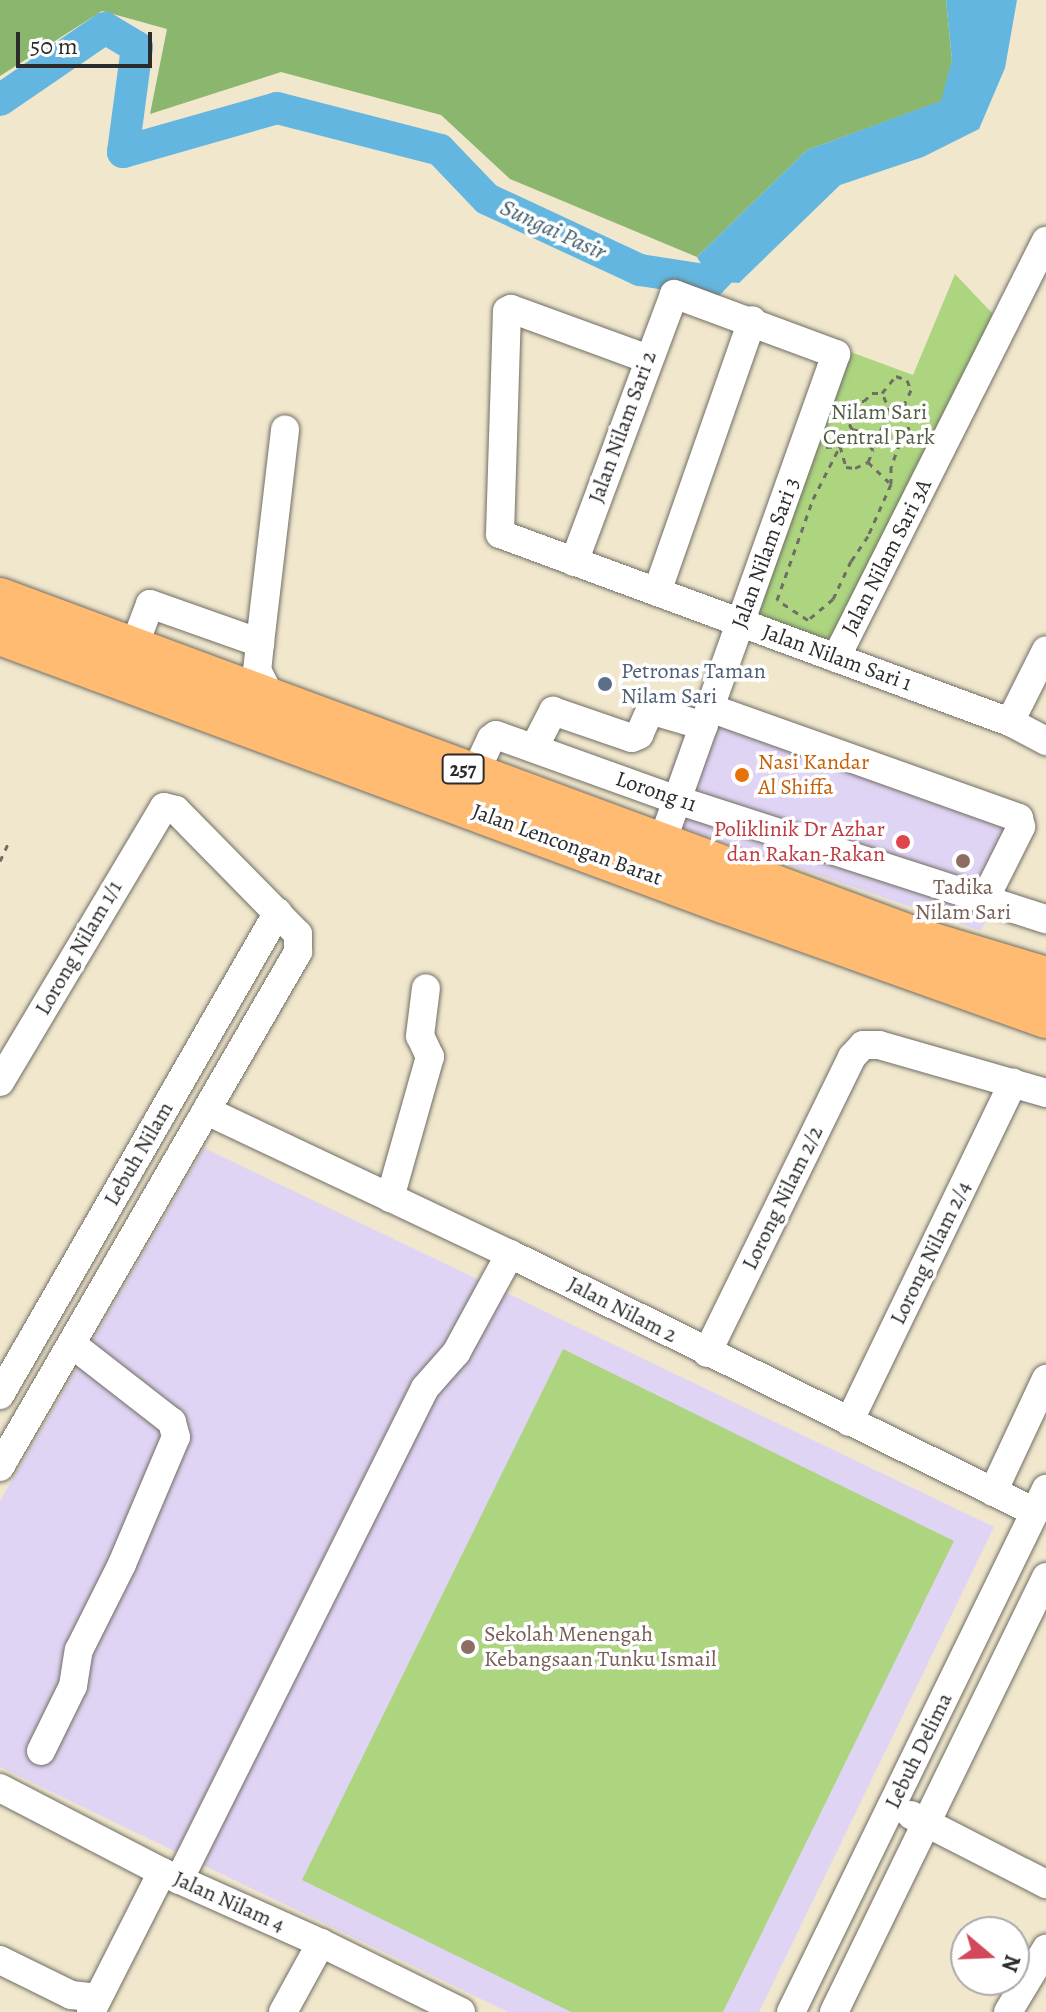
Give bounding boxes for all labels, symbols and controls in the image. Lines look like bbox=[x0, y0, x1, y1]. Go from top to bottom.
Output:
scale bar bbox=[20, 16, 156, 66]
text: 50 m bbox=[30, 30, 78, 62]
water label: Sungai Pasir bbox=[496, 193, 610, 267]
street label: Jalan Nilam Sari 2 bbox=[583, 347, 663, 507]
park label: Nilam Sari Central Park bbox=[823, 399, 935, 450]
street label: Jalan Nilam Sari 3 bbox=[726, 474, 806, 632]
street label: Jalan Nilam Sari 3A bbox=[836, 475, 938, 639]
street label: Jalan Nilam Sari 1 bbox=[759, 619, 915, 697]
place label: Petronas Taman Nilam Sari bbox=[621, 658, 766, 710]
marker: Petronas Taman Nilam Sari bbox=[596, 675, 614, 693]
place label: Nasi Kandar Al Shiffa bbox=[758, 749, 869, 800]
road number: 257 bbox=[441, 753, 485, 785]
street label: Lorong 11 bbox=[612, 766, 700, 818]
marker: Nasi Kandar Al Shiffa bbox=[733, 766, 751, 784]
street label: Jalan Lencongan Barat bbox=[468, 798, 666, 892]
place label: Poliklinik Dr Azhar dan Rakan-Rakan bbox=[714, 816, 885, 868]
marker: Poliklinik Dr Azhar dan Rakan-Rakan bbox=[892, 831, 914, 853]
marker: Tadika Nilam Sari bbox=[954, 852, 972, 870]
place label: Tadika Nilam Sari bbox=[915, 874, 1011, 926]
street label: Lorong Nilam 1/1 bbox=[30, 876, 128, 1020]
street label: Lebuh Nilam bbox=[99, 1097, 179, 1211]
street label: Lorong Nilam 2/2 bbox=[737, 1122, 829, 1274]
street label: Lorong Nilam 2/4 bbox=[885, 1177, 977, 1329]
street label: Jalan Nilam 2 bbox=[563, 1271, 681, 1349]
place label: Sekolah Menengah Kebangsaan Tunku Ismail bbox=[484, 1621, 716, 1672]
marker: Sekolah Menengah Kebangsaan Tunku Ismail bbox=[459, 1638, 477, 1656]
street label: Lebuh Delima bbox=[880, 1689, 958, 1813]
street label: Jalan Nilam 4 bbox=[169, 1866, 289, 1938]
north arrow bbox=[950, 1916, 1030, 1996]
text: N bbox=[994, 1951, 1028, 1976]

